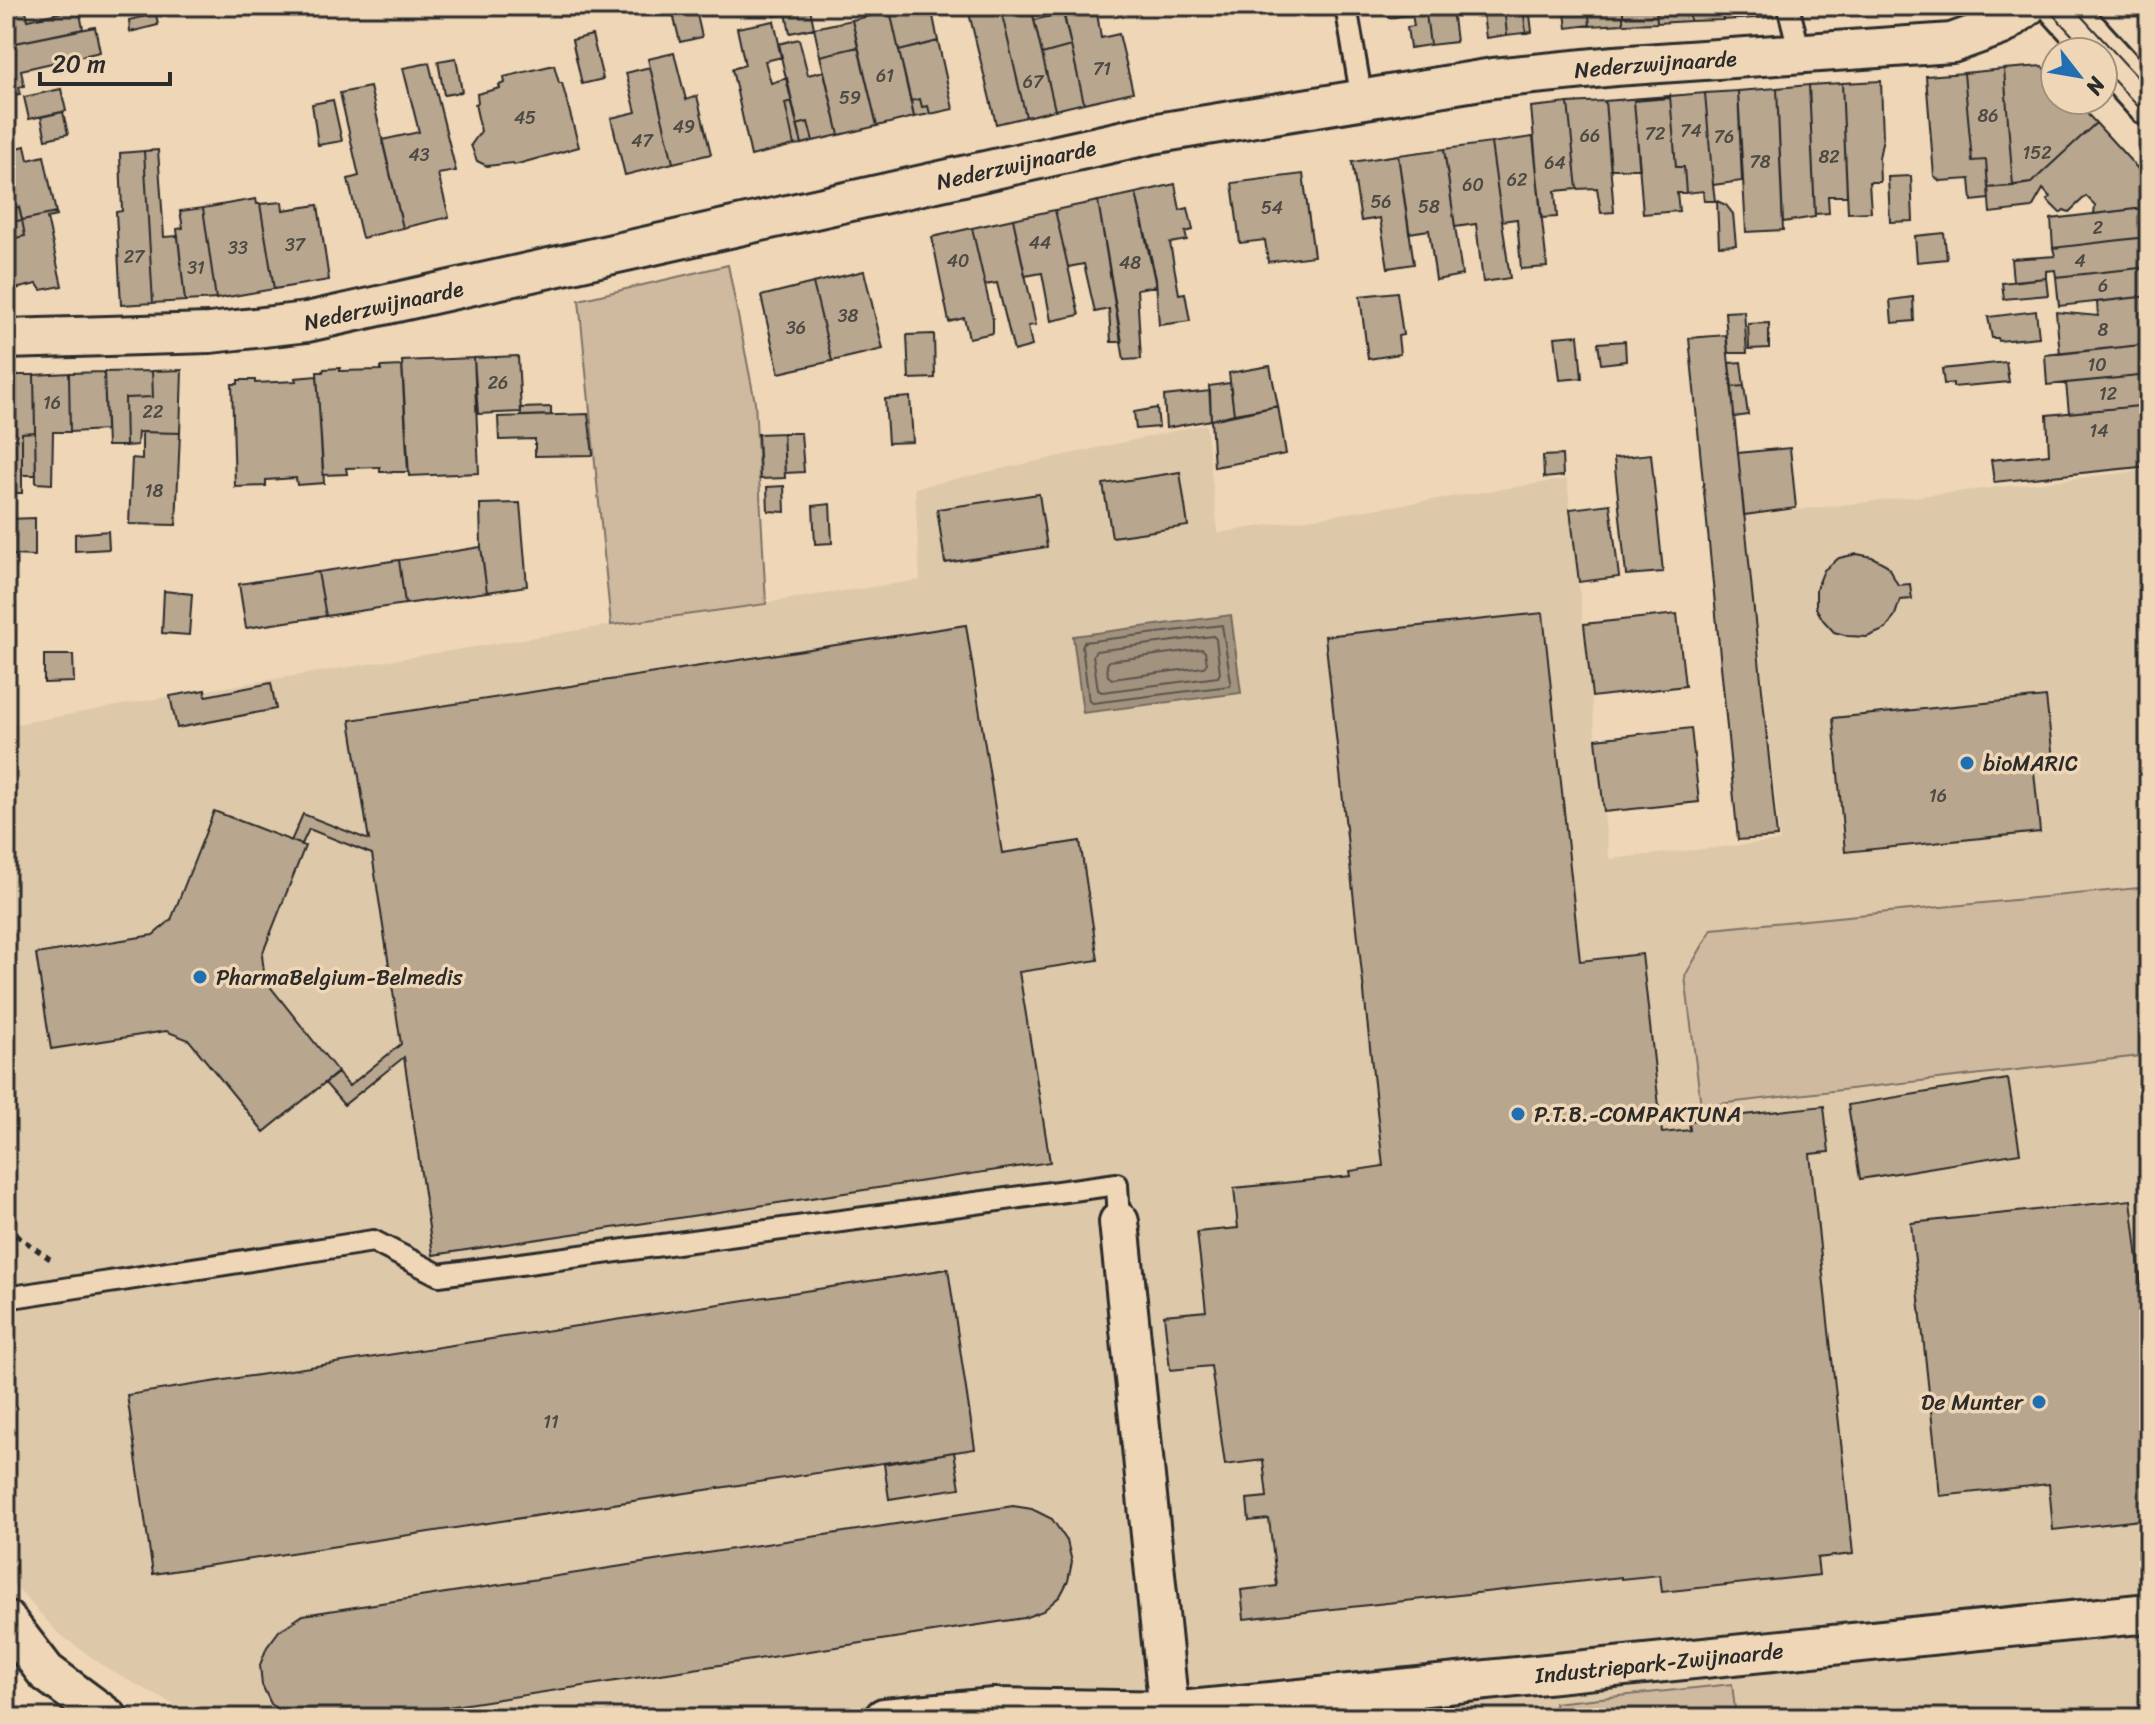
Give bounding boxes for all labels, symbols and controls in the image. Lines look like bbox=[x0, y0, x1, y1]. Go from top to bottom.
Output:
scale bar bbox=[40, 36, 170, 86]
north arrow bbox=[2039, 36, 2119, 116]
street label: Nederzwijnaarde bbox=[1572, 38, 1738, 89]
text: 20 m bbox=[52, 43, 106, 85]
house number: 71 bbox=[1093, 53, 1111, 85]
house number: 61 bbox=[876, 60, 894, 92]
house number: 67 bbox=[1023, 66, 1045, 98]
text: N bbox=[2075, 69, 2117, 103]
house number: 59 bbox=[839, 82, 861, 114]
house number: 86 bbox=[1977, 100, 1999, 132]
house number: 45 bbox=[514, 102, 536, 134]
house number: 49 bbox=[673, 111, 695, 143]
house number: 74 bbox=[1680, 115, 1702, 147]
house number: 72 bbox=[1645, 118, 1665, 150]
house number: 66 bbox=[1580, 120, 1600, 152]
house number: 76 bbox=[1714, 121, 1734, 153]
house number: 47 bbox=[631, 125, 654, 157]
street label: Nederzwijnaarde bbox=[932, 127, 1100, 201]
house number: 152 bbox=[2022, 137, 2052, 169]
house number: 43 bbox=[408, 139, 430, 171]
house number: 82 bbox=[1818, 141, 1840, 173]
house number: 78 bbox=[1749, 146, 1771, 178]
house number: 64 bbox=[1544, 147, 1566, 179]
house number: 62 bbox=[1507, 164, 1527, 196]
house number: 60 bbox=[1462, 169, 1484, 201]
house number: 56 bbox=[1370, 186, 1392, 218]
house number: 58 bbox=[1418, 191, 1440, 223]
house number: 54 bbox=[1261, 192, 1283, 224]
house number: 2 bbox=[2093, 212, 2103, 244]
house number: 44 bbox=[1029, 227, 1051, 259]
house number: 37 bbox=[285, 229, 307, 261]
house number: 33 bbox=[228, 232, 248, 264]
house number: 27 bbox=[124, 241, 146, 273]
house number: 40 bbox=[947, 245, 969, 277]
house number: 4 bbox=[2074, 245, 2086, 277]
house number: 48 bbox=[1119, 247, 1141, 279]
house number: 31 bbox=[187, 252, 205, 284]
street label: Nederzwijnaarde bbox=[300, 268, 467, 342]
house number: 6 bbox=[2098, 270, 2108, 302]
house number: 38 bbox=[838, 300, 859, 332]
house number: 36 bbox=[786, 312, 806, 344]
house number: 8 bbox=[2098, 314, 2109, 346]
house number: 10 bbox=[2087, 349, 2107, 381]
house number: 26 bbox=[488, 367, 508, 399]
house number: 12 bbox=[2099, 378, 2117, 410]
house number: 16 bbox=[43, 387, 61, 419]
house number: 22 bbox=[143, 396, 163, 428]
house number: 14 bbox=[2090, 415, 2108, 447]
house number: 18 bbox=[145, 475, 163, 507]
place label: bioMARIC bbox=[1983, 744, 2078, 783]
marker: bioMARIC bbox=[1958, 754, 1976, 772]
house number: 16 bbox=[1929, 780, 1947, 812]
place label: PharmaBelgium-Belmedis bbox=[216, 958, 464, 997]
marker: PharmaBelgium-Belmedis bbox=[191, 968, 209, 986]
place label: P.T.B.-COMPAKTUNA bbox=[1534, 1095, 1741, 1134]
marker: P.T.B.-COMPAKTUNA bbox=[1509, 1105, 1527, 1123]
place label: De Munter bbox=[1921, 1383, 2024, 1422]
marker: De Munter bbox=[2030, 1393, 2048, 1411]
house number: 11 bbox=[543, 1406, 559, 1438]
street label: Industriepark-Zwijnaarde bbox=[1532, 1631, 1785, 1695]

